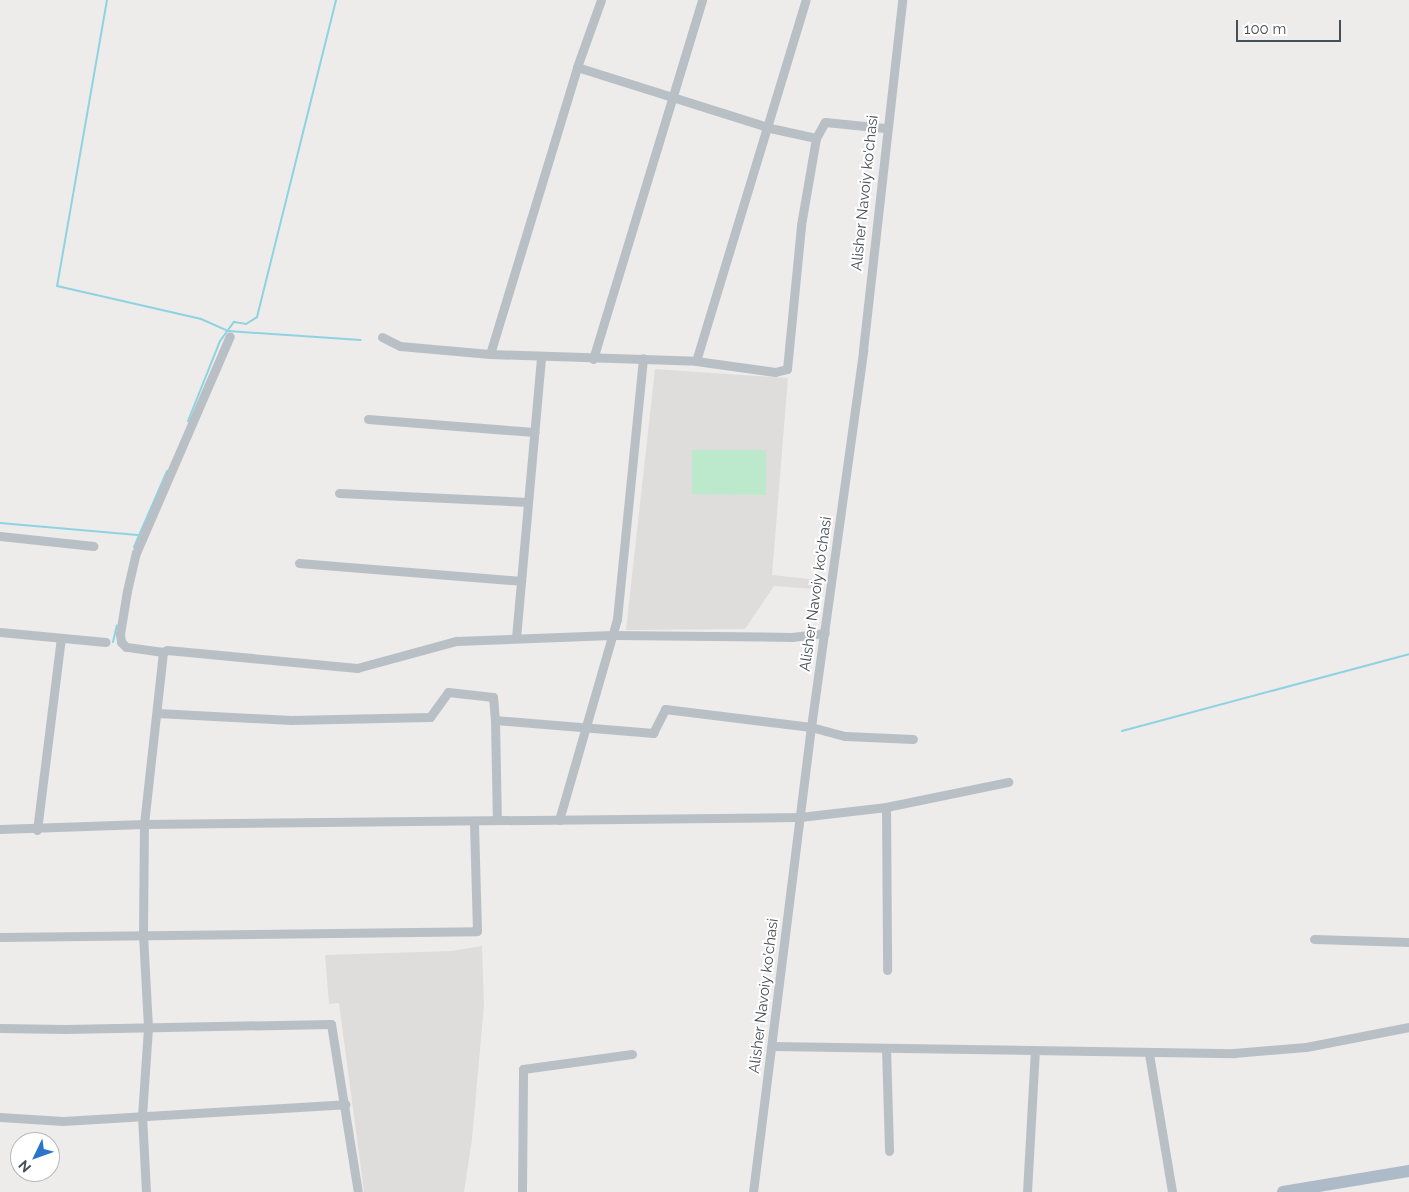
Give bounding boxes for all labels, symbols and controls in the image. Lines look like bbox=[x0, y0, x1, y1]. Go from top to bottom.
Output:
scale bar bbox=[1239, 10, 1344, 42]
text: 100 m bbox=[1244, 20, 1286, 38]
street label: Alisher Navoiy ko'chasi bbox=[848, 114, 882, 272]
street label: Alisher Navoiy ko'chasi bbox=[796, 515, 836, 673]
street label: Alisher Navoiy ko'chasi bbox=[745, 917, 783, 1075]
north arrow bbox=[10, 1132, 60, 1182]
text: N bbox=[15, 1157, 34, 1176]

